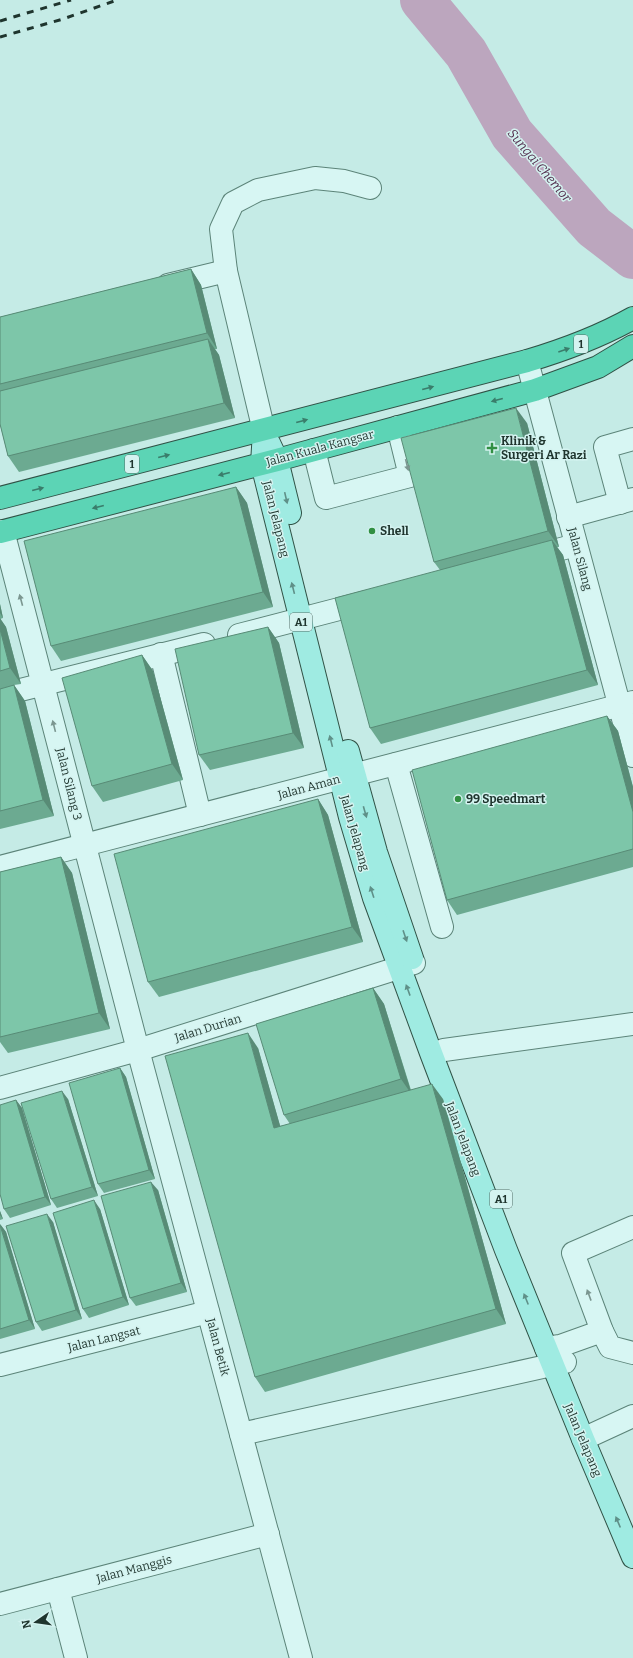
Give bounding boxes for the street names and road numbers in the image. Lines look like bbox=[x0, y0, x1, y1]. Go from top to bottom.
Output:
road number: 1 bbox=[574, 335, 588, 353]
street label: Jalan Kuala Kangsar bbox=[264, 427, 376, 469]
road number: 1 bbox=[125, 455, 139, 473]
street label: Jalan Jelapang bbox=[259, 478, 292, 559]
street label: Jalan Silang bbox=[565, 525, 595, 592]
road number: A1 bbox=[290, 613, 312, 631]
street label: Jalan Silang 3 bbox=[53, 745, 85, 822]
street label: Jalan Aman bbox=[275, 772, 342, 802]
street label: Jalan Jelapang bbox=[337, 792, 373, 873]
street label: Jalan Durian bbox=[172, 1011, 243, 1045]
street label: Jalan Jelapang bbox=[442, 1099, 484, 1178]
road number: A1 bbox=[490, 1190, 512, 1208]
street label: Jalan Betik bbox=[203, 1316, 232, 1377]
street label: Jalan Langsat bbox=[65, 1323, 142, 1355]
street label: Jalan Jelapang bbox=[561, 1400, 605, 1479]
street label: Jalan Manggis bbox=[94, 1552, 173, 1586]

